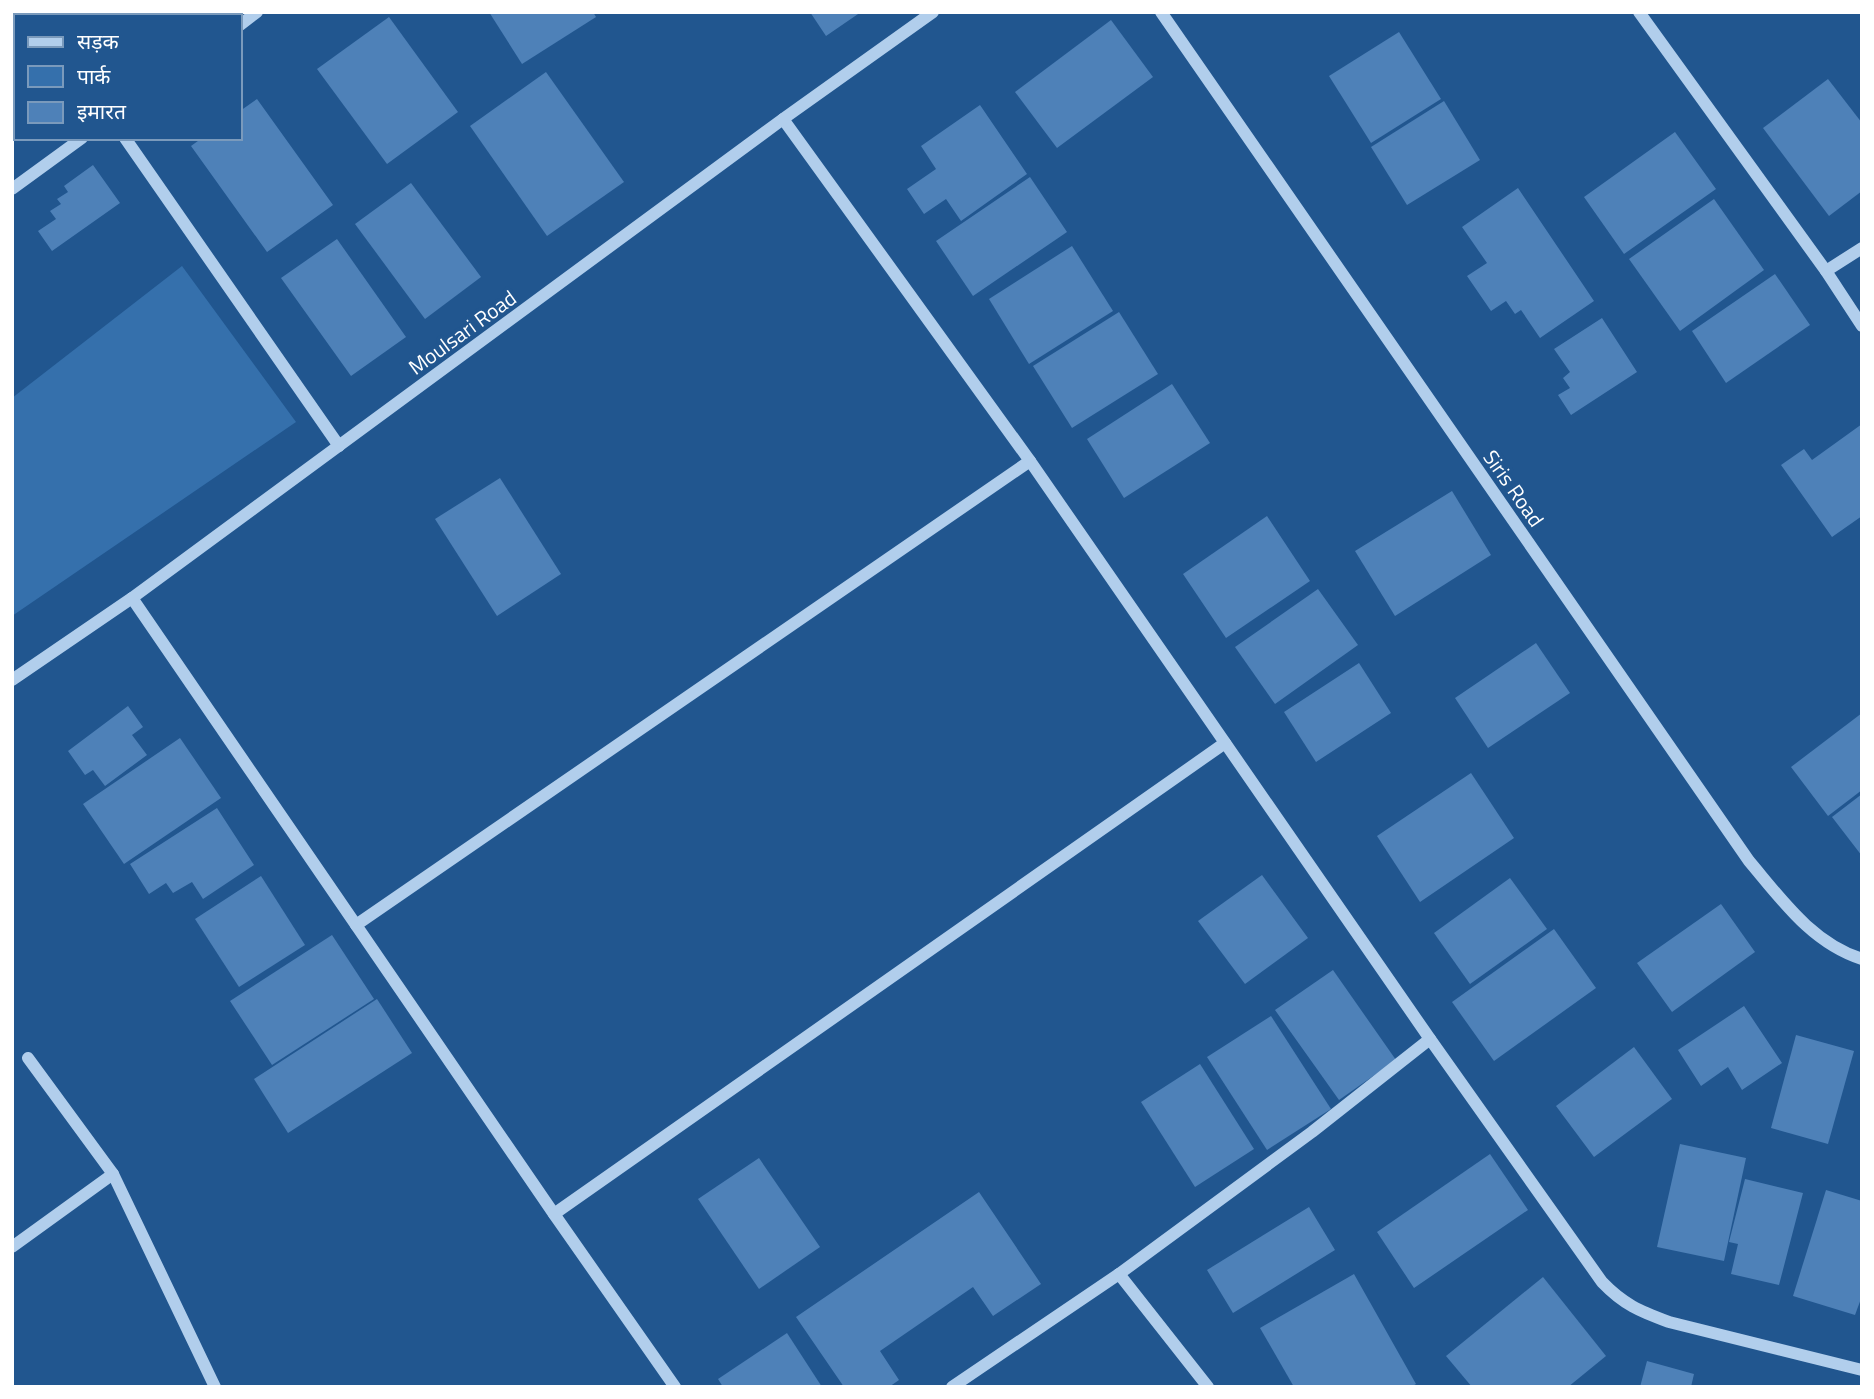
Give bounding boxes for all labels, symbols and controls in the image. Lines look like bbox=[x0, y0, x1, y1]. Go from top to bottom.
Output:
legend bbox=[14, 14, 242, 140]
text: सड़क bbox=[77, 25, 119, 57]
text: पार्क bbox=[77, 60, 111, 92]
text: इमारत bbox=[77, 95, 127, 127]
street label: Moulsari Road bbox=[401, 282, 523, 382]
street label: Siris Road bbox=[1476, 443, 1552, 533]

